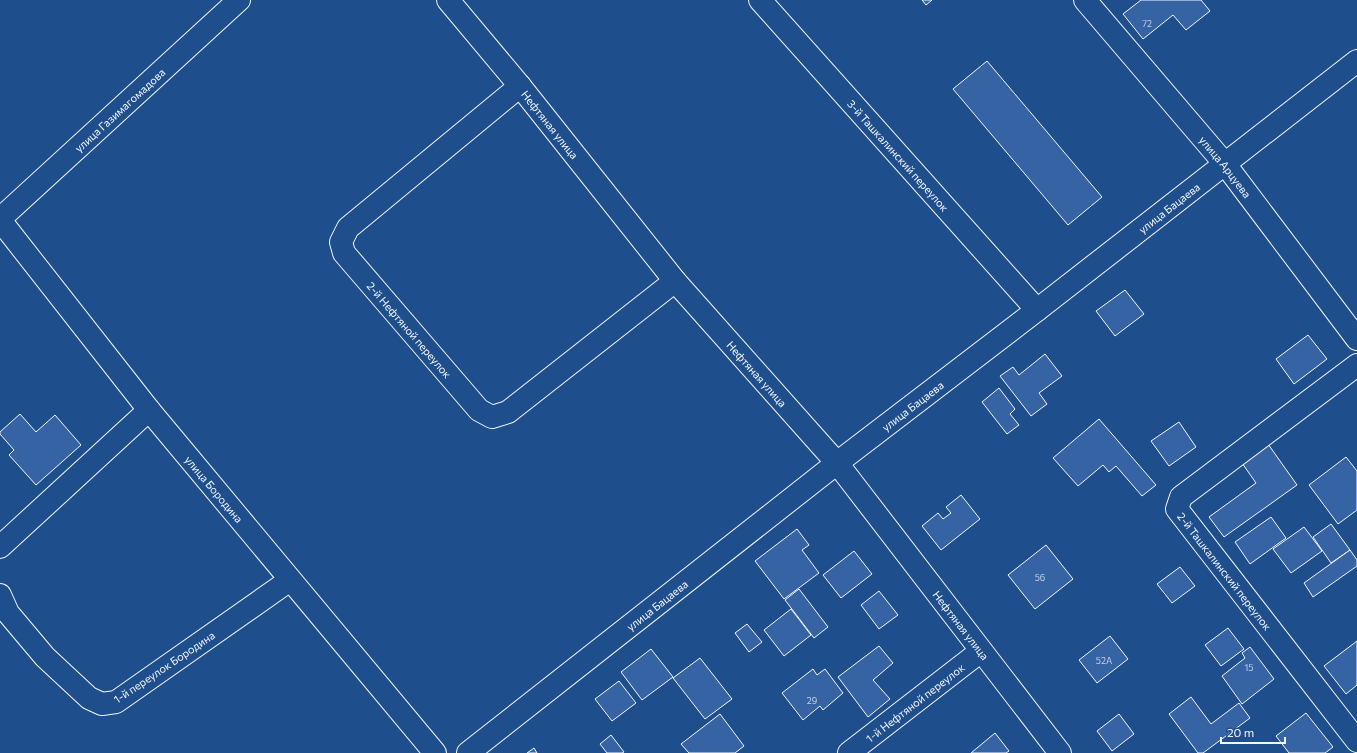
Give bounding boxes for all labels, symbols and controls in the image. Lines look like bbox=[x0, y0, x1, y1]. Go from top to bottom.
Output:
house number: 72 bbox=[1142, 18, 1152, 29]
street label: улица Газимагомадова bbox=[72, 65, 167, 154]
street label: Нефтяная улица bbox=[519, 87, 581, 161]
street label: 3-й Ташкалинский переулок bbox=[845, 97, 952, 214]
street label: улица Арцуева bbox=[1197, 133, 1254, 200]
street label: улица Бацаева bbox=[1135, 180, 1202, 235]
street label: 2-й Нефтяной переулок bbox=[365, 279, 455, 380]
street label: Нефтяная улица bbox=[725, 338, 790, 409]
street label: улица Бацаева bbox=[879, 378, 946, 433]
street label: улица Бородина bbox=[183, 453, 246, 525]
street label: 2-й Ташкалинский переулок bbox=[1175, 510, 1275, 632]
house number: 56 bbox=[1035, 572, 1045, 583]
street label: улица Бацаева bbox=[623, 577, 690, 633]
street label: Нефтяная улица bbox=[931, 588, 992, 662]
street label: 1-й переулок Бородина bbox=[111, 628, 217, 706]
house number: 52А bbox=[1096, 655, 1112, 666]
street label: 1-й Нефтяной переулок bbox=[863, 660, 967, 744]
house number: 15 bbox=[1244, 662, 1254, 673]
house number: 29 bbox=[807, 695, 817, 706]
scale bar bbox=[1221, 719, 1285, 745]
text: 20 m bbox=[1227, 725, 1254, 739]

